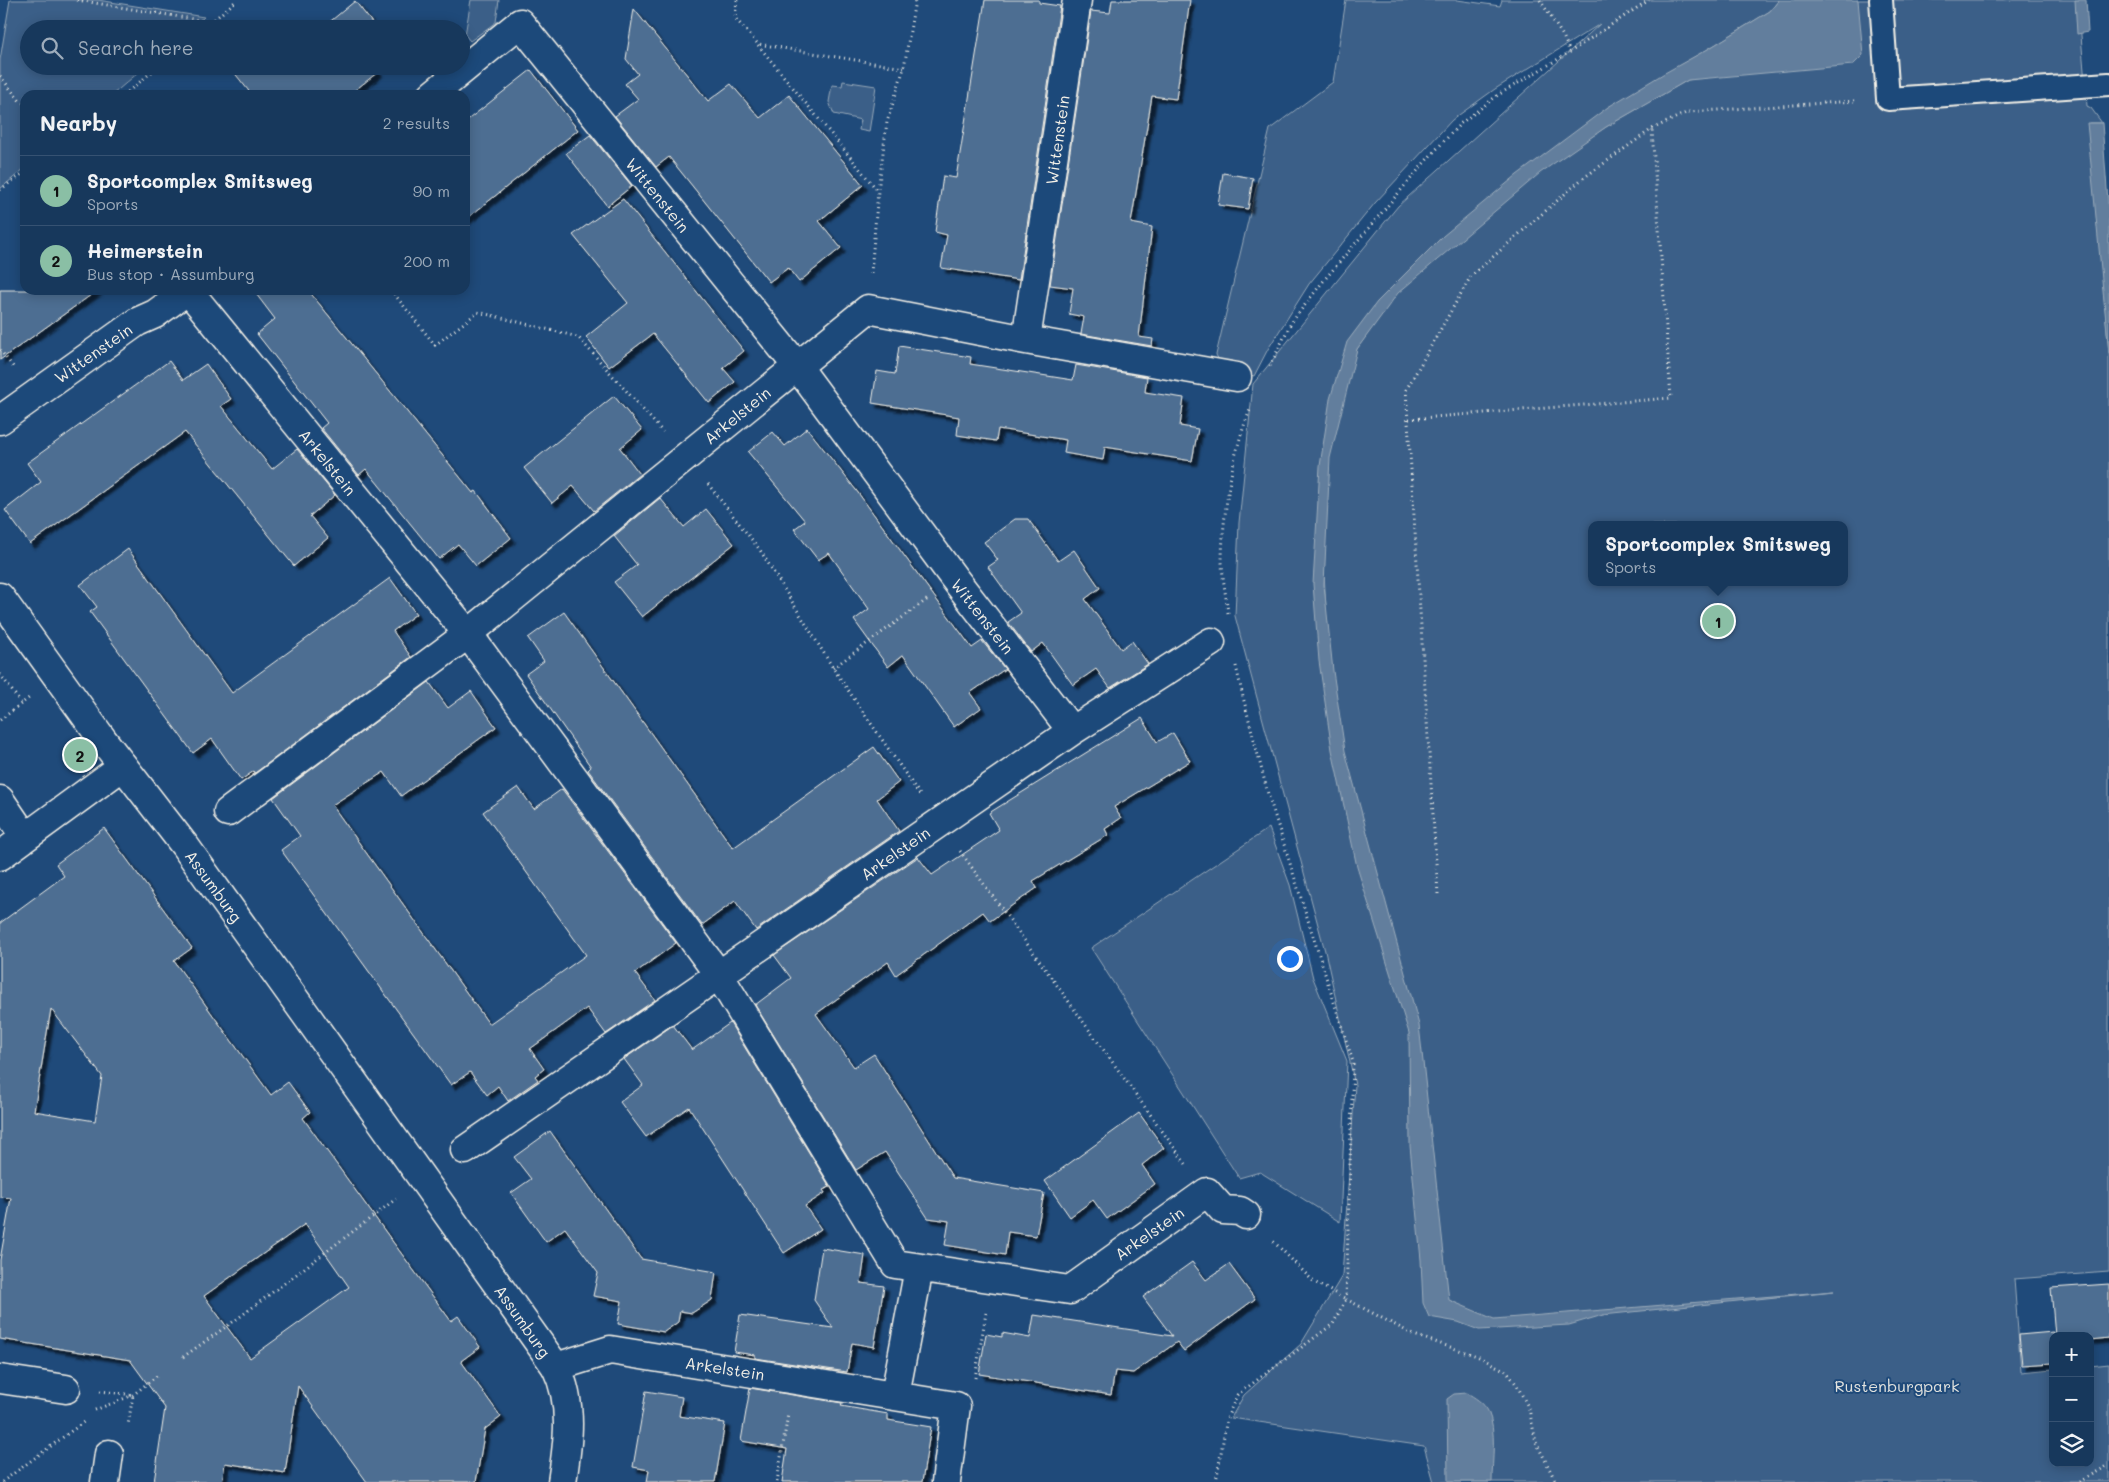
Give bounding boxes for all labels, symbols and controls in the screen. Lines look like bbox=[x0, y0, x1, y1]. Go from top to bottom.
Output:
search box bbox=[20, 20, 470, 75]
icon: search bbox=[38, 34, 66, 62]
text: Search here bbox=[78, 35, 194, 60]
street label: Wittenstein bbox=[1040, 94, 1074, 186]
text: Nearby bbox=[40, 109, 117, 136]
text: 2 results bbox=[383, 112, 450, 133]
street label: Wittenstein bbox=[621, 153, 695, 237]
text: Sportcomplex Smitsweg bbox=[87, 168, 313, 193]
text: 1 bbox=[52, 180, 60, 201]
text: 90 m bbox=[413, 180, 450, 201]
text: Sports bbox=[87, 193, 138, 214]
text: Heimerstein bbox=[87, 238, 203, 263]
text: 2 bbox=[52, 250, 60, 271]
text: 200 m bbox=[403, 250, 450, 271]
text: Bus stop · Assumburg bbox=[87, 263, 254, 284]
street label: Wittenstein bbox=[50, 319, 136, 387]
street label: Arkelstein bbox=[699, 382, 775, 448]
street label: Arkelstein bbox=[295, 424, 361, 500]
popup bbox=[1588, 521, 1848, 586]
text: Sportcomplex Smitsweg bbox=[1605, 531, 1831, 556]
text: Sports bbox=[1605, 556, 1656, 577]
street label: Wittenstein bbox=[947, 574, 1019, 658]
pin: 1 bbox=[1702, 602, 1734, 640]
pin: 2 bbox=[64, 736, 96, 774]
street label: Arkelstein bbox=[856, 821, 934, 885]
street label: Assumburg bbox=[181, 846, 247, 926]
your location bbox=[1277, 946, 1303, 972]
street label: Arkelstein bbox=[1110, 1201, 1188, 1265]
street label: Assumburg bbox=[490, 1280, 556, 1362]
map controls bbox=[2049, 1332, 2094, 1467]
button: + bbox=[2049, 1332, 2094, 1377]
street label: Arkelstein bbox=[684, 1351, 766, 1385]
park label: Rustenburgpark bbox=[1834, 1375, 1960, 1396]
button: − bbox=[2049, 1377, 2094, 1422]
button: layers bbox=[2049, 1422, 2094, 1467]

